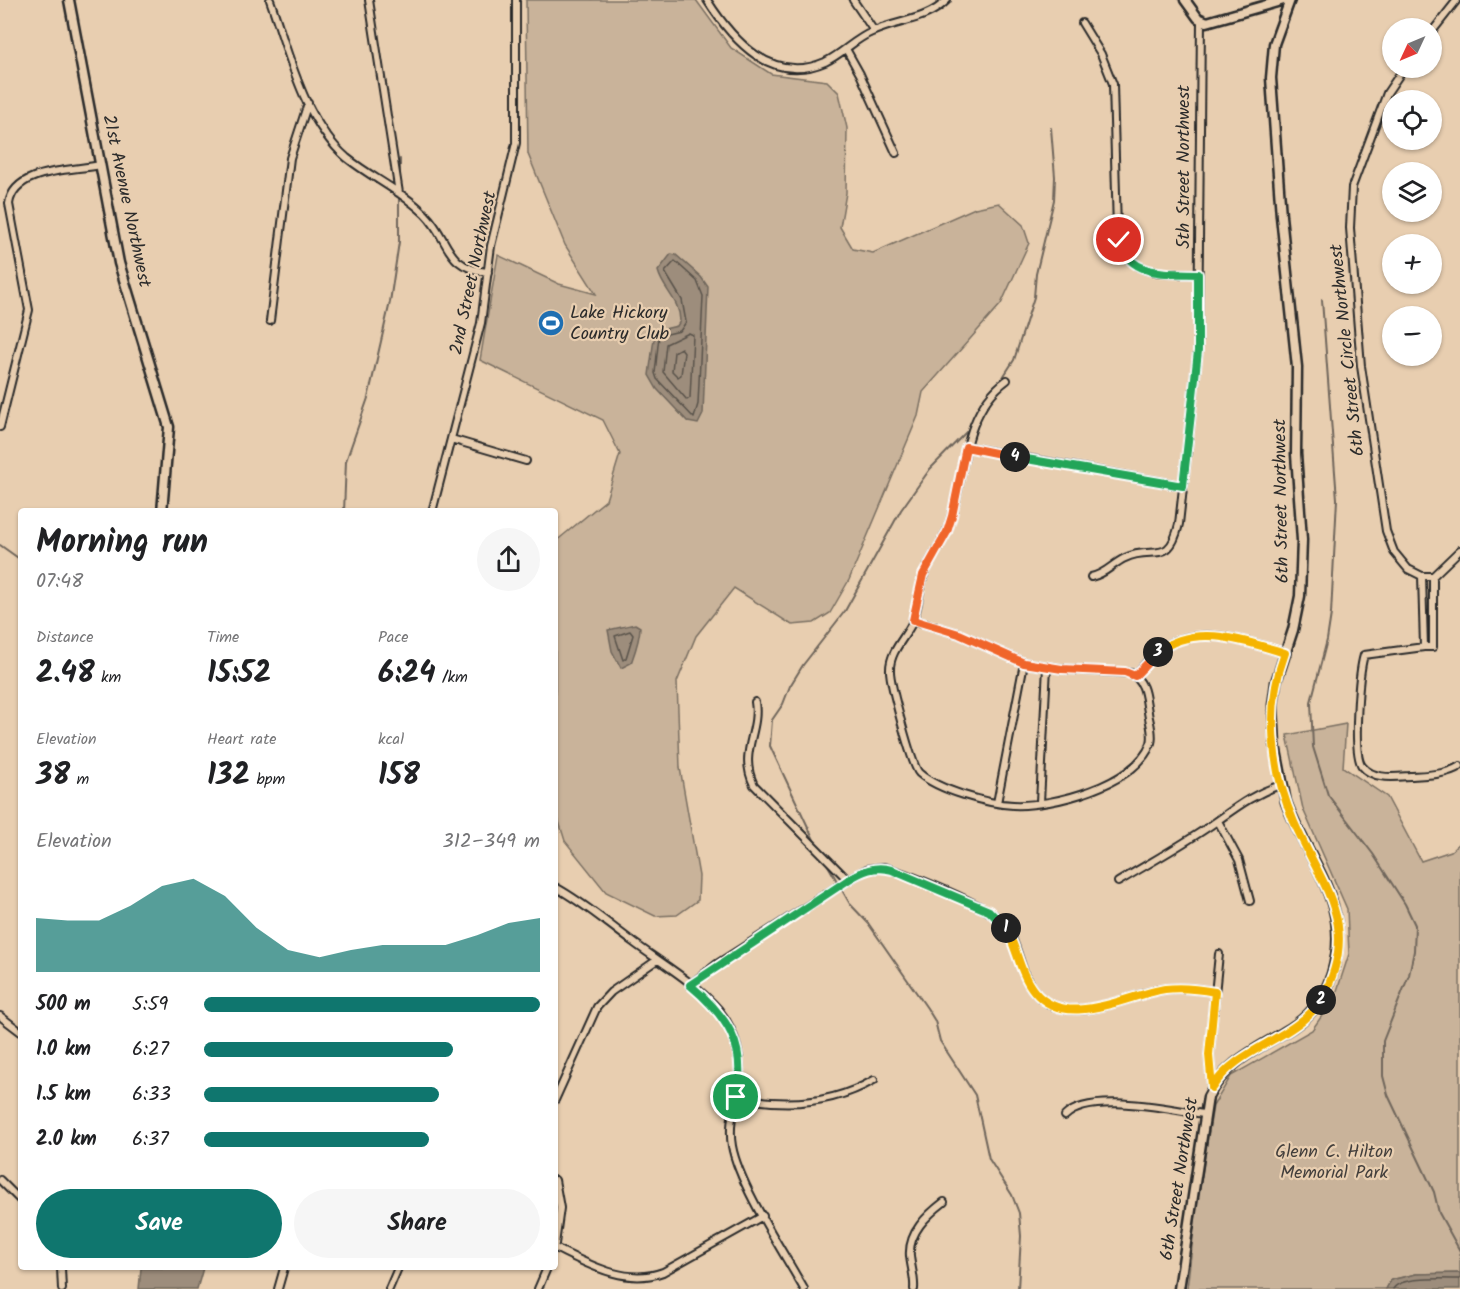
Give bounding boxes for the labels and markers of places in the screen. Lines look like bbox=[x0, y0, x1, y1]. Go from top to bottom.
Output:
pin bbox=[1093, 214, 1144, 265]
place label: Lake Hickory Country Club bbox=[570, 299, 670, 349]
sports icon: Lake Hickory Country Club bbox=[536, 308, 566, 338]
pin: 4 bbox=[1000, 442, 1030, 472]
pin: 3 bbox=[1143, 637, 1173, 667]
pin: 1 bbox=[991, 913, 1021, 943]
pin: 2 bbox=[1306, 985, 1336, 1015]
pin bbox=[710, 1071, 761, 1122]

